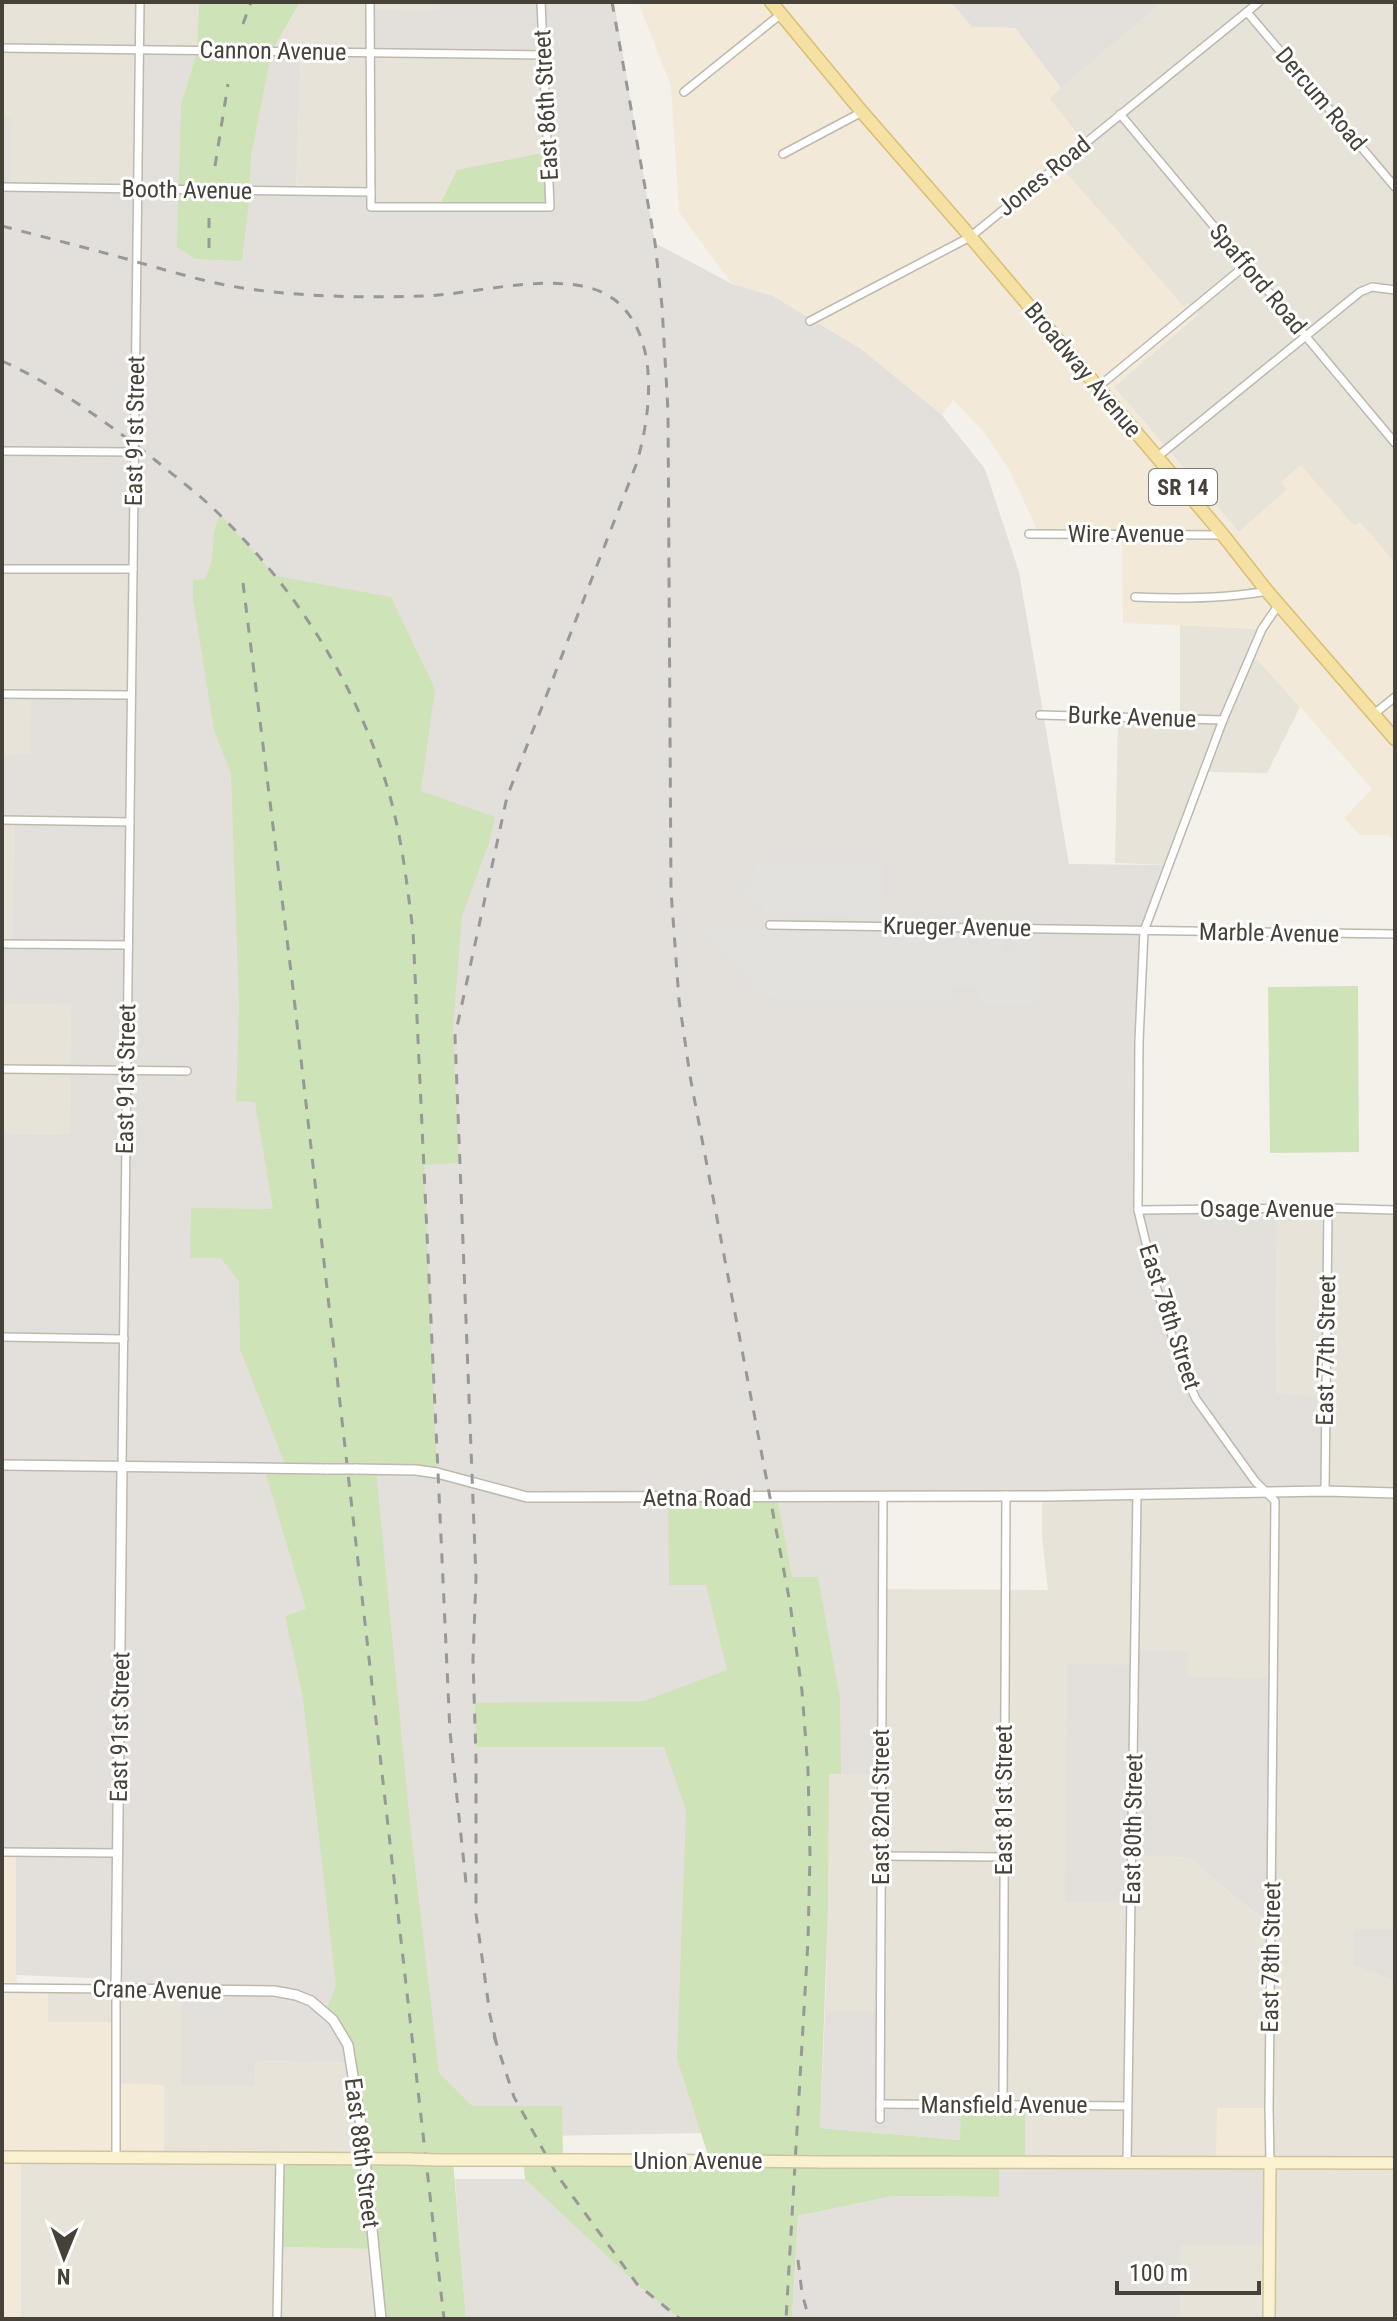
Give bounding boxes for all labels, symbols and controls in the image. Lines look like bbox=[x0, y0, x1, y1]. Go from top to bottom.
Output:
street label: East 86th Street bbox=[528, 29, 564, 181]
street label: Cannon Avenue bbox=[199, 36, 347, 66]
street label: Dercum Road bbox=[1270, 42, 1372, 156]
street label: Jones Road bbox=[992, 130, 1096, 222]
street label: Booth Avenue bbox=[122, 175, 252, 205]
street label: Spafford Road bbox=[1204, 218, 1312, 340]
street label: Broadway Avenue bbox=[1019, 297, 1147, 443]
street label: East 91st Street bbox=[120, 356, 150, 506]
road number: SR 14 bbox=[1149, 469, 1217, 505]
street label: Wire Avenue bbox=[1068, 520, 1184, 548]
street label: Burke Avenue bbox=[1067, 701, 1197, 733]
street label: Krueger Avenue bbox=[883, 912, 1031, 942]
street label: Marble Avenue bbox=[1199, 918, 1339, 948]
street label: East 91st Street bbox=[111, 1004, 141, 1154]
street label: Osage Avenue bbox=[1200, 1195, 1334, 1223]
street label: East 78th Street bbox=[1133, 1241, 1207, 1393]
street label: East 77th Street bbox=[1311, 1274, 1341, 1426]
street label: Aetna Road bbox=[642, 1484, 752, 1512]
street label: East 91st Street bbox=[105, 1652, 135, 1802]
street label: East 81st Street bbox=[990, 1725, 1018, 1875]
street label: East 82nd Street bbox=[867, 1729, 895, 1885]
street label: East 80th Street bbox=[1118, 1753, 1148, 1905]
street label: East 78th Street bbox=[1256, 1881, 1286, 2033]
street label: Crane Avenue bbox=[92, 1975, 222, 2005]
street label: East 88th Street bbox=[339, 2076, 385, 2230]
street label: Mansfield Avenue bbox=[920, 2091, 1088, 2119]
street label: Union Avenue bbox=[634, 2147, 762, 2175]
north arrow bbox=[24, 2217, 104, 2297]
scale bar bbox=[1117, 2245, 1259, 2295]
text: 100 m bbox=[1129, 2259, 1188, 2287]
text: N bbox=[57, 2264, 71, 2289]

